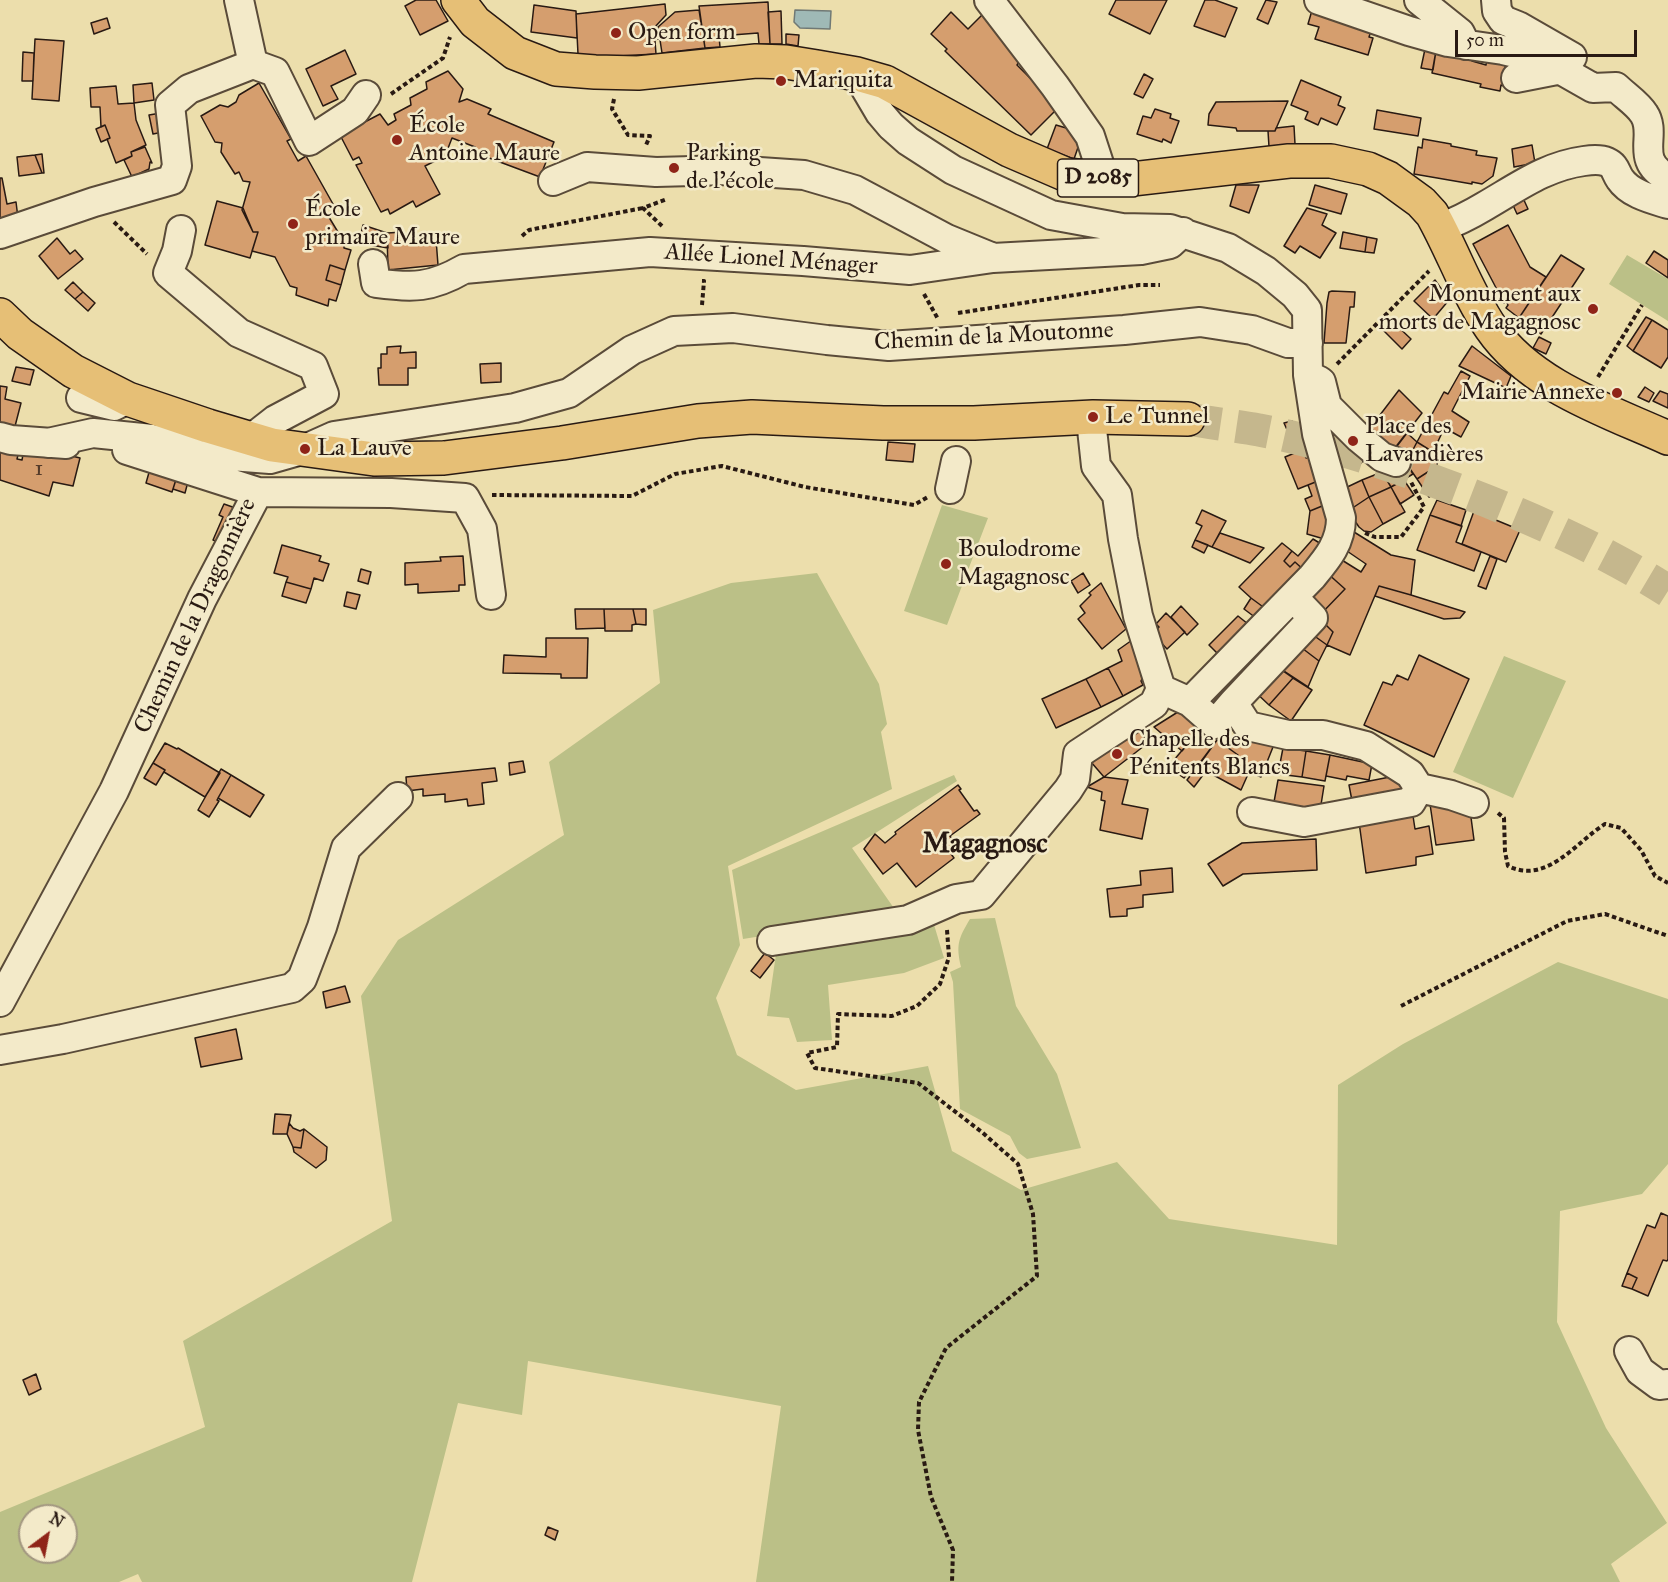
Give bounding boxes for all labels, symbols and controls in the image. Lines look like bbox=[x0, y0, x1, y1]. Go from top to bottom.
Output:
scale bar bbox=[1458, 18, 1640, 56]
place label: Open form bbox=[628, 19, 736, 47]
marker: Open form bbox=[609, 26, 623, 40]
text: 50 m bbox=[1466, 29, 1504, 51]
place label: Mariquita bbox=[793, 67, 893, 95]
marker: Mariquita bbox=[774, 74, 788, 88]
place label: École Antoine Maure bbox=[409, 112, 560, 168]
marker: École Antoine Maure bbox=[390, 133, 404, 147]
place label: Parking de l'école bbox=[686, 140, 774, 196]
road number: D 2085 bbox=[1058, 159, 1138, 197]
marker: Parking de l'école bbox=[667, 161, 681, 175]
place label: École primaire Maure bbox=[305, 196, 460, 252]
marker: École primaire Maure bbox=[286, 217, 300, 231]
street label: Allée Lionel Ménager bbox=[664, 238, 878, 282]
place label: Monument aux morts de Magagnosc bbox=[1379, 281, 1581, 337]
marker: Monument aux morts de Magagnosc bbox=[1586, 302, 1600, 316]
street label: Chemin de la Moutonne bbox=[874, 316, 1114, 358]
place label: Mairie Annexe bbox=[1460, 379, 1605, 407]
marker: Mairie Annexe bbox=[1610, 386, 1624, 400]
place label: Le Tunnel bbox=[1105, 403, 1209, 431]
marker: Le Tunnel bbox=[1086, 410, 1100, 424]
place label: Place des Lavandières bbox=[1365, 413, 1483, 469]
marker: Place des Lavandières bbox=[1346, 434, 1360, 448]
place label: La Lauve bbox=[317, 435, 412, 463]
marker: La Lauve bbox=[298, 442, 312, 456]
house number: 1 bbox=[35, 457, 43, 483]
street label: Chemin de la Dragonnière bbox=[129, 494, 263, 738]
place label: Boulodrome Magagnosc bbox=[958, 536, 1081, 592]
marker: Boulodrome Magagnosc bbox=[939, 557, 953, 571]
place label: Chapelle des Pénitents Blancs bbox=[1129, 726, 1290, 782]
marker: Chapelle des Pénitents Blancs bbox=[1110, 747, 1124, 761]
district label: Magagnosc bbox=[922, 829, 1048, 861]
north arrow bbox=[18, 1504, 78, 1564]
text: N bbox=[46, 1508, 68, 1532]

